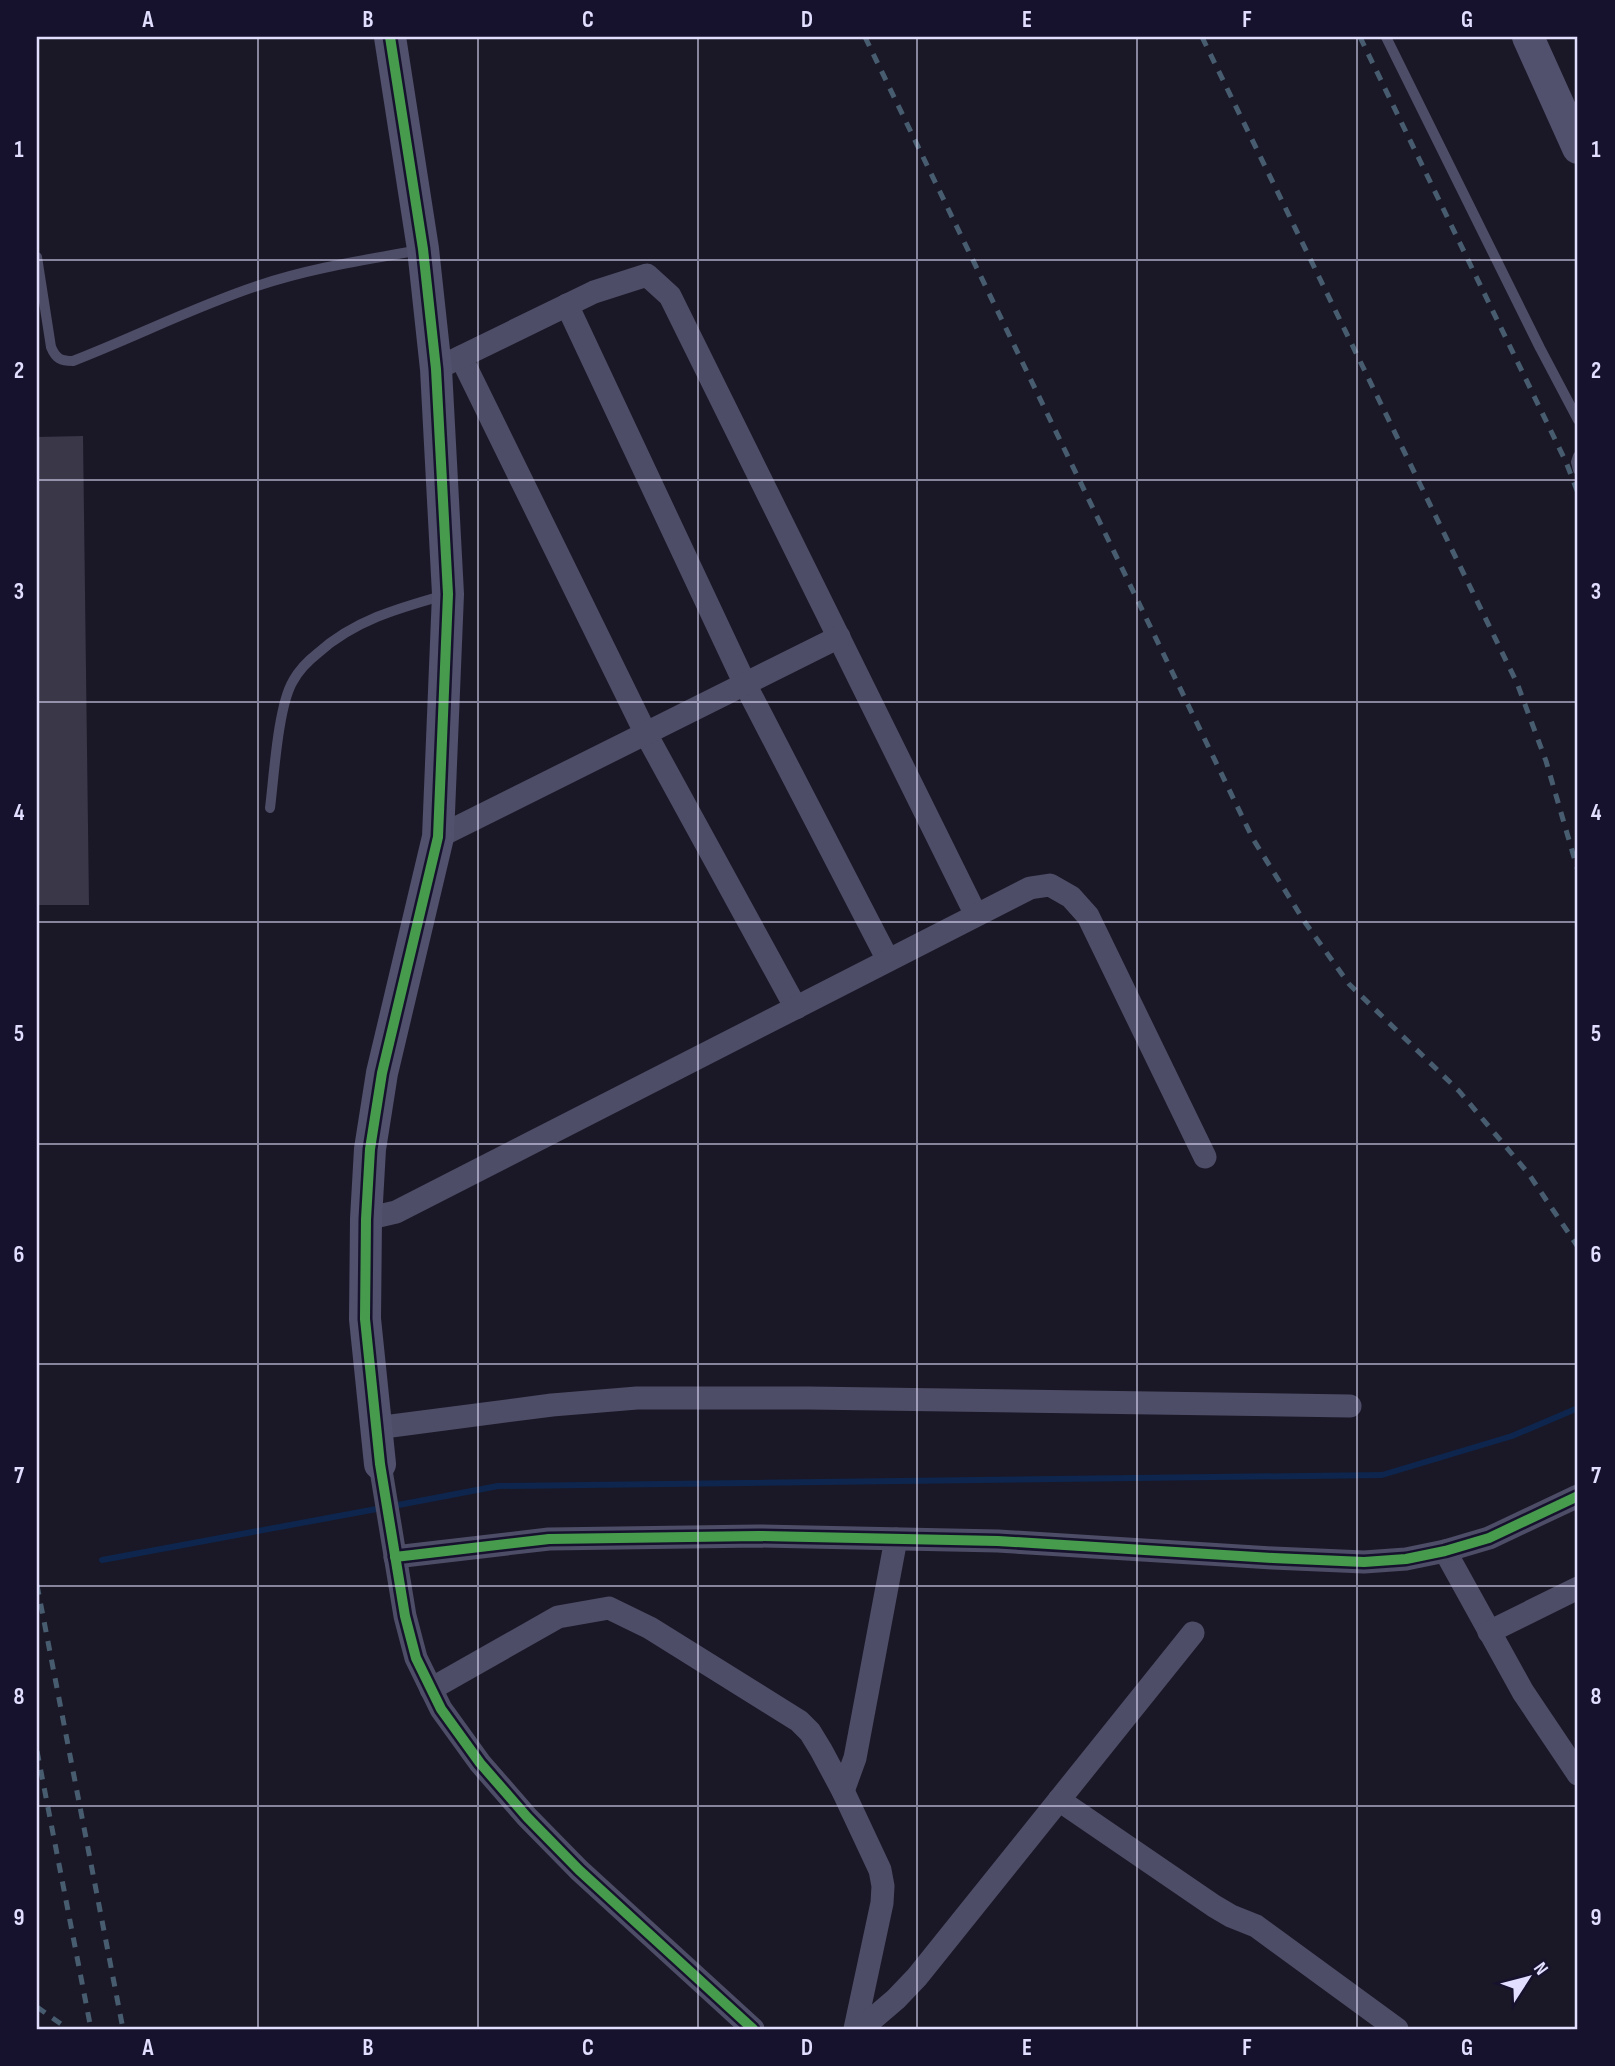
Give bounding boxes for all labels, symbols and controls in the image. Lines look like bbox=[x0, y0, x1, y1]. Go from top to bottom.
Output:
text: A bbox=[142, 6, 155, 34]
text: B bbox=[363, 6, 374, 34]
text: C bbox=[582, 6, 594, 34]
text: D bbox=[801, 6, 813, 34]
text: E bbox=[1022, 6, 1032, 34]
text: F bbox=[1242, 6, 1252, 34]
text: G bbox=[1461, 6, 1473, 34]
text: 1 bbox=[14, 136, 24, 164]
text: 1 bbox=[1591, 136, 1601, 164]
text: 2 bbox=[14, 357, 24, 385]
text: 2 bbox=[1591, 357, 1601, 385]
text: 3 bbox=[14, 578, 24, 606]
text: 3 bbox=[1591, 578, 1601, 606]
text: 4 bbox=[14, 799, 25, 827]
text: 4 bbox=[1591, 799, 1602, 827]
text: 5 bbox=[14, 1020, 24, 1048]
text: 5 bbox=[1591, 1020, 1601, 1048]
text: 6 bbox=[14, 1241, 24, 1269]
text: 6 bbox=[1591, 1241, 1601, 1269]
text: 7 bbox=[14, 1462, 24, 1490]
text: 7 bbox=[1591, 1462, 1601, 1490]
text: 8 bbox=[14, 1683, 25, 1711]
text: 8 bbox=[1591, 1683, 1602, 1711]
text: 9 bbox=[14, 1904, 24, 1932]
text: 9 bbox=[1591, 1904, 1601, 1932]
north arrow bbox=[1492, 1944, 1562, 2014]
text: N bbox=[1528, 1958, 1553, 1980]
text: A bbox=[142, 2034, 155, 2062]
text: B bbox=[363, 2034, 374, 2062]
text: C bbox=[582, 2034, 594, 2062]
text: D bbox=[801, 2034, 813, 2062]
text: E bbox=[1022, 2034, 1032, 2062]
text: F bbox=[1242, 2034, 1252, 2062]
text: G bbox=[1461, 2034, 1473, 2062]

